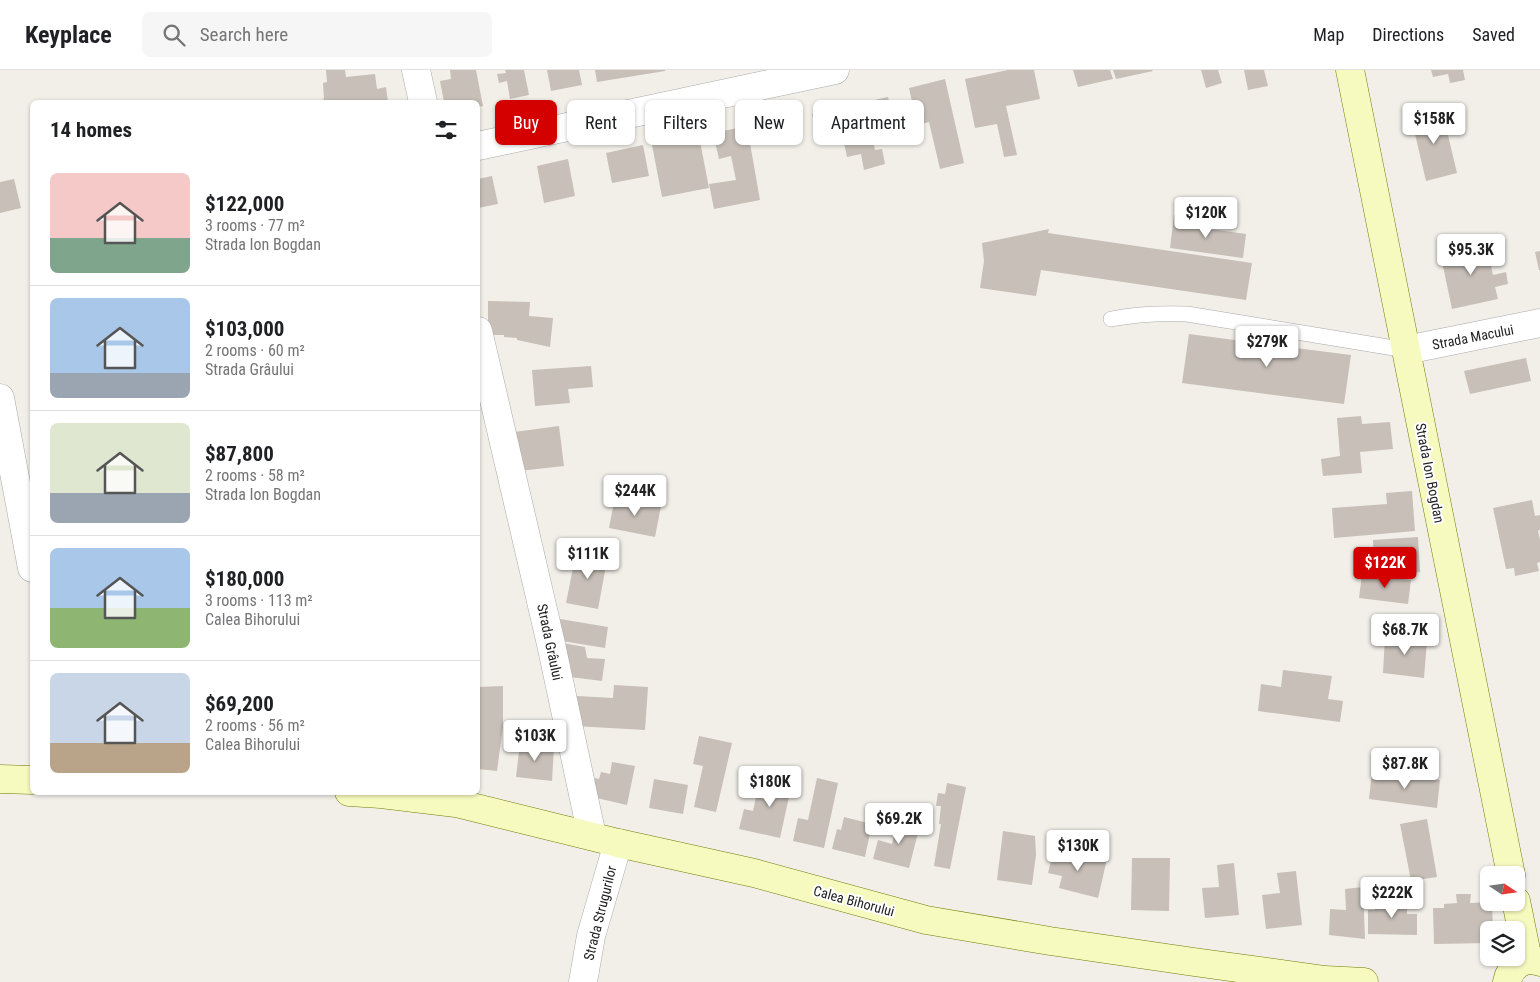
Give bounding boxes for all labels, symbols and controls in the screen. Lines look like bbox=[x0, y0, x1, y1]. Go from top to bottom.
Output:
search box bbox=[142, 12, 492, 57]
text: Keyplace bbox=[25, 21, 112, 49]
icon: search bbox=[160, 21, 188, 49]
text: Search here bbox=[200, 23, 288, 46]
text: Map bbox=[1313, 24, 1344, 45]
text: Directions bbox=[1372, 24, 1444, 45]
text: Saved bbox=[1472, 24, 1515, 45]
chip: Buy bbox=[495, 100, 557, 145]
chip: Rent bbox=[567, 100, 635, 145]
chip: Filters bbox=[645, 100, 725, 145]
chip: New bbox=[735, 100, 803, 145]
chip: Apartment bbox=[813, 100, 924, 145]
pin: $158K bbox=[1399, 102, 1469, 145]
text: $158K bbox=[1413, 109, 1455, 128]
icon: filters bbox=[432, 116, 460, 144]
text: 14 homes bbox=[50, 118, 132, 142]
text: $122,000 bbox=[205, 192, 284, 216]
icon: home bbox=[90, 193, 150, 253]
pin: $120K bbox=[1171, 196, 1241, 239]
text: $120K bbox=[1185, 203, 1227, 222]
text: 3 rooms · 77 m² bbox=[205, 216, 305, 235]
pin: $95.3K bbox=[1430, 234, 1512, 276]
text: Strada Ion Bogdan bbox=[205, 235, 321, 254]
text: $95.3K bbox=[1448, 240, 1494, 259]
text: $103,000 bbox=[205, 317, 284, 341]
icon: home bbox=[90, 318, 150, 378]
street label: Strada Macului bbox=[1431, 321, 1515, 353]
pin: $279K bbox=[1232, 326, 1302, 368]
text: $279K bbox=[1246, 332, 1288, 351]
text: 2 rooms · 60 m² bbox=[205, 341, 305, 360]
text: Strada Grâului bbox=[205, 360, 294, 379]
street label: Strada Ion Bogdan bbox=[1412, 422, 1448, 524]
text: $87,800 bbox=[205, 442, 274, 466]
icon: home bbox=[90, 443, 150, 503]
text: 2 rooms · 58 m² bbox=[205, 466, 305, 485]
pin: $244K bbox=[600, 474, 670, 517]
text: $244K bbox=[614, 481, 656, 500]
text: Strada Ion Bogdan bbox=[205, 485, 321, 504]
pin: $111K bbox=[553, 538, 623, 580]
text: $111K bbox=[567, 544, 609, 563]
pin: $122K bbox=[1350, 546, 1420, 589]
text: $122K bbox=[1364, 553, 1406, 572]
text: $180,000 bbox=[205, 567, 284, 591]
icon: home bbox=[90, 568, 150, 628]
text: 3 rooms · 113 m² bbox=[205, 591, 313, 610]
street label: Strada Grâului bbox=[534, 602, 566, 682]
text: Calea Bihorului bbox=[205, 610, 300, 629]
pin: $68.7K bbox=[1364, 614, 1446, 656]
text: $68.7K bbox=[1382, 620, 1428, 639]
text: $69,200 bbox=[205, 692, 274, 716]
icon: home bbox=[90, 693, 150, 753]
text: 2 rooms · 56 m² bbox=[205, 716, 305, 735]
pin: $103K bbox=[500, 720, 570, 762]
text: $103K bbox=[514, 726, 556, 745]
text: Calea Bihorului bbox=[205, 735, 300, 754]
pin: $87.8K bbox=[1364, 748, 1446, 790]
text: $87.8K bbox=[1382, 754, 1428, 773]
pin: $180K bbox=[735, 766, 805, 808]
text: $180K bbox=[749, 772, 791, 791]
pin: $69.2K bbox=[858, 802, 940, 845]
text: $69.2K bbox=[876, 809, 922, 828]
pin: $130K bbox=[1043, 830, 1113, 872]
text: $130K bbox=[1057, 836, 1099, 855]
street label: Strada Strugurilor bbox=[580, 864, 620, 962]
north arrow bbox=[1480, 866, 1525, 911]
map controls bbox=[1480, 866, 1525, 966]
pin: $222K bbox=[1357, 876, 1427, 919]
street label: Calea Bihorului bbox=[812, 883, 896, 919]
text: $222K bbox=[1371, 883, 1413, 902]
button: layers bbox=[1480, 921, 1525, 966]

